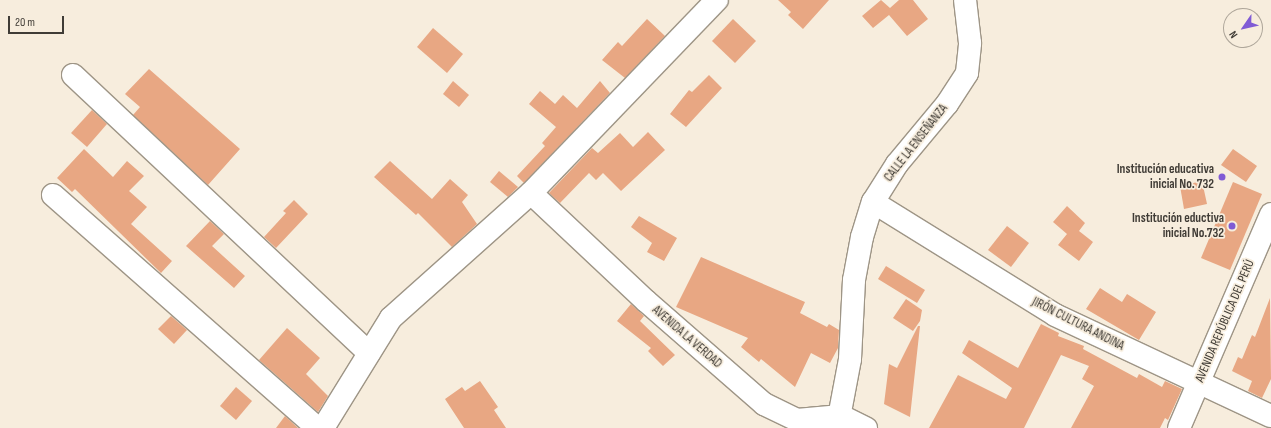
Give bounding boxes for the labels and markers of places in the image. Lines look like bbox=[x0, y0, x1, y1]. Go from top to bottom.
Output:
place label: Institución educativa inicial No. 732 bbox=[1117, 162, 1214, 193]
marker: Institución educativa inicial No. 732 bbox=[1217, 172, 1227, 182]
place label: Institución eductiva inicial No.732 bbox=[1132, 211, 1224, 242]
marker: Institución eductiva inicial No.732 bbox=[1227, 221, 1237, 231]

